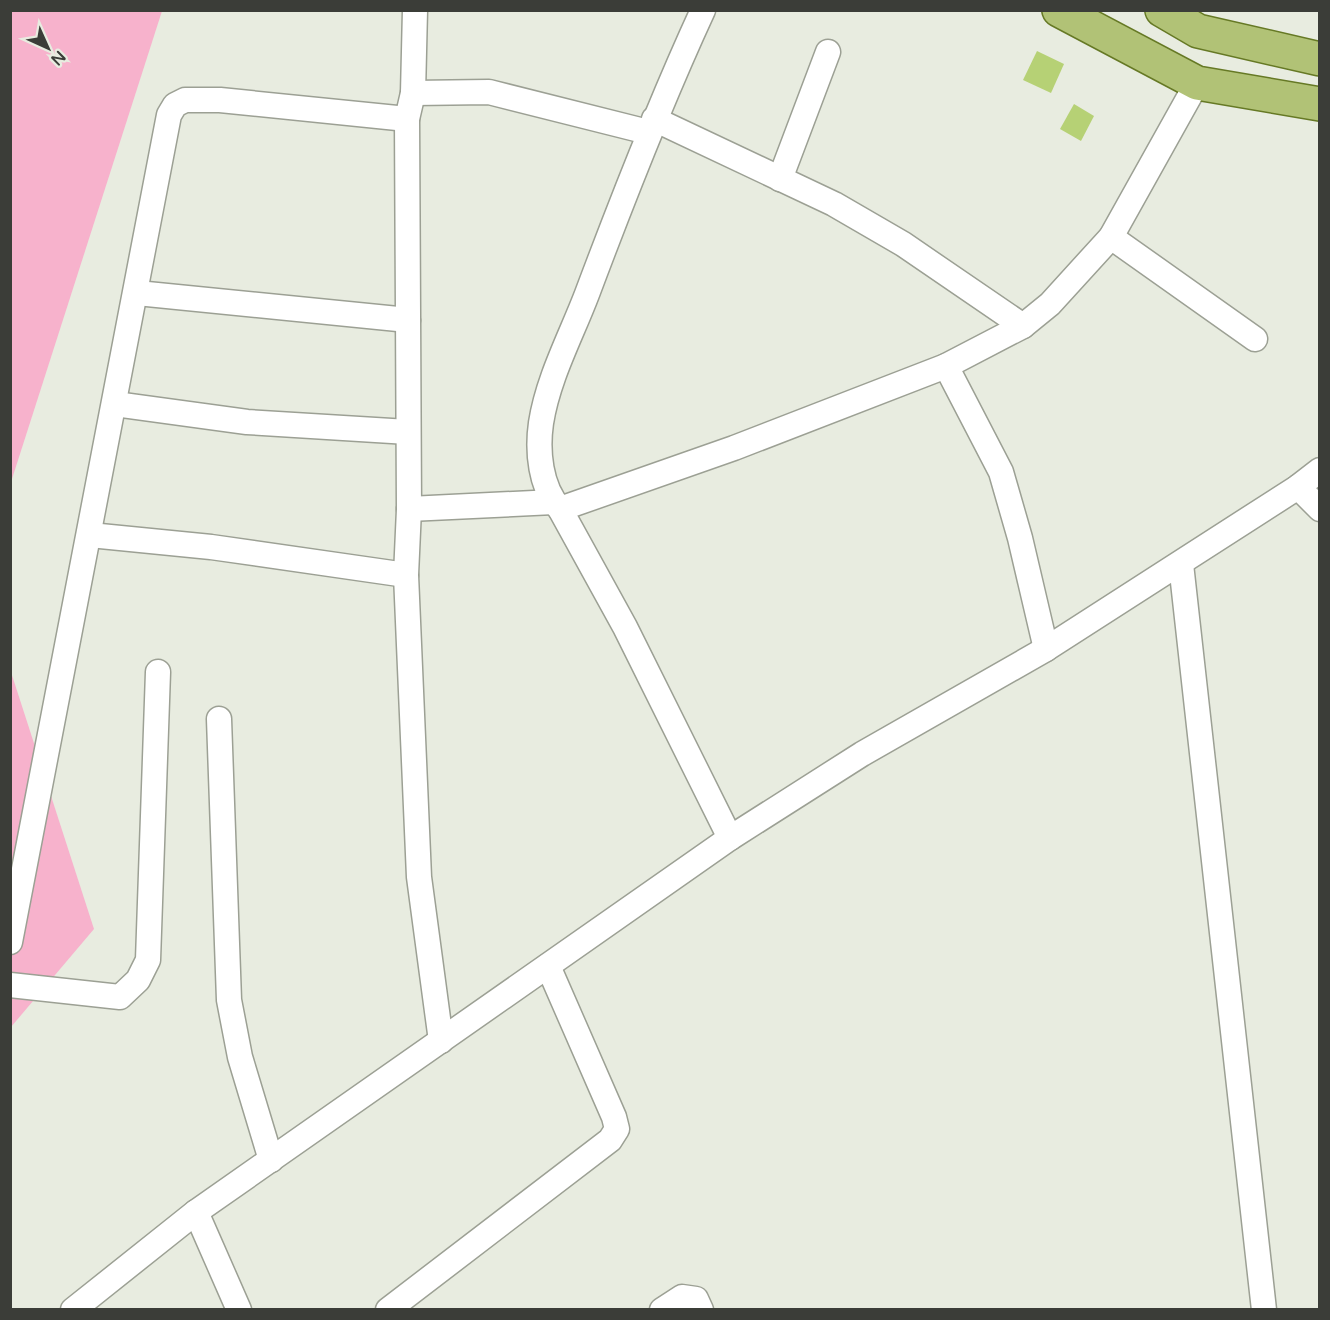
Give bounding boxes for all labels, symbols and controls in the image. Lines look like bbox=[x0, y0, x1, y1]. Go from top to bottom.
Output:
north arrow bbox=[18, 18, 78, 78]
text: N bbox=[46, 46, 70, 70]

